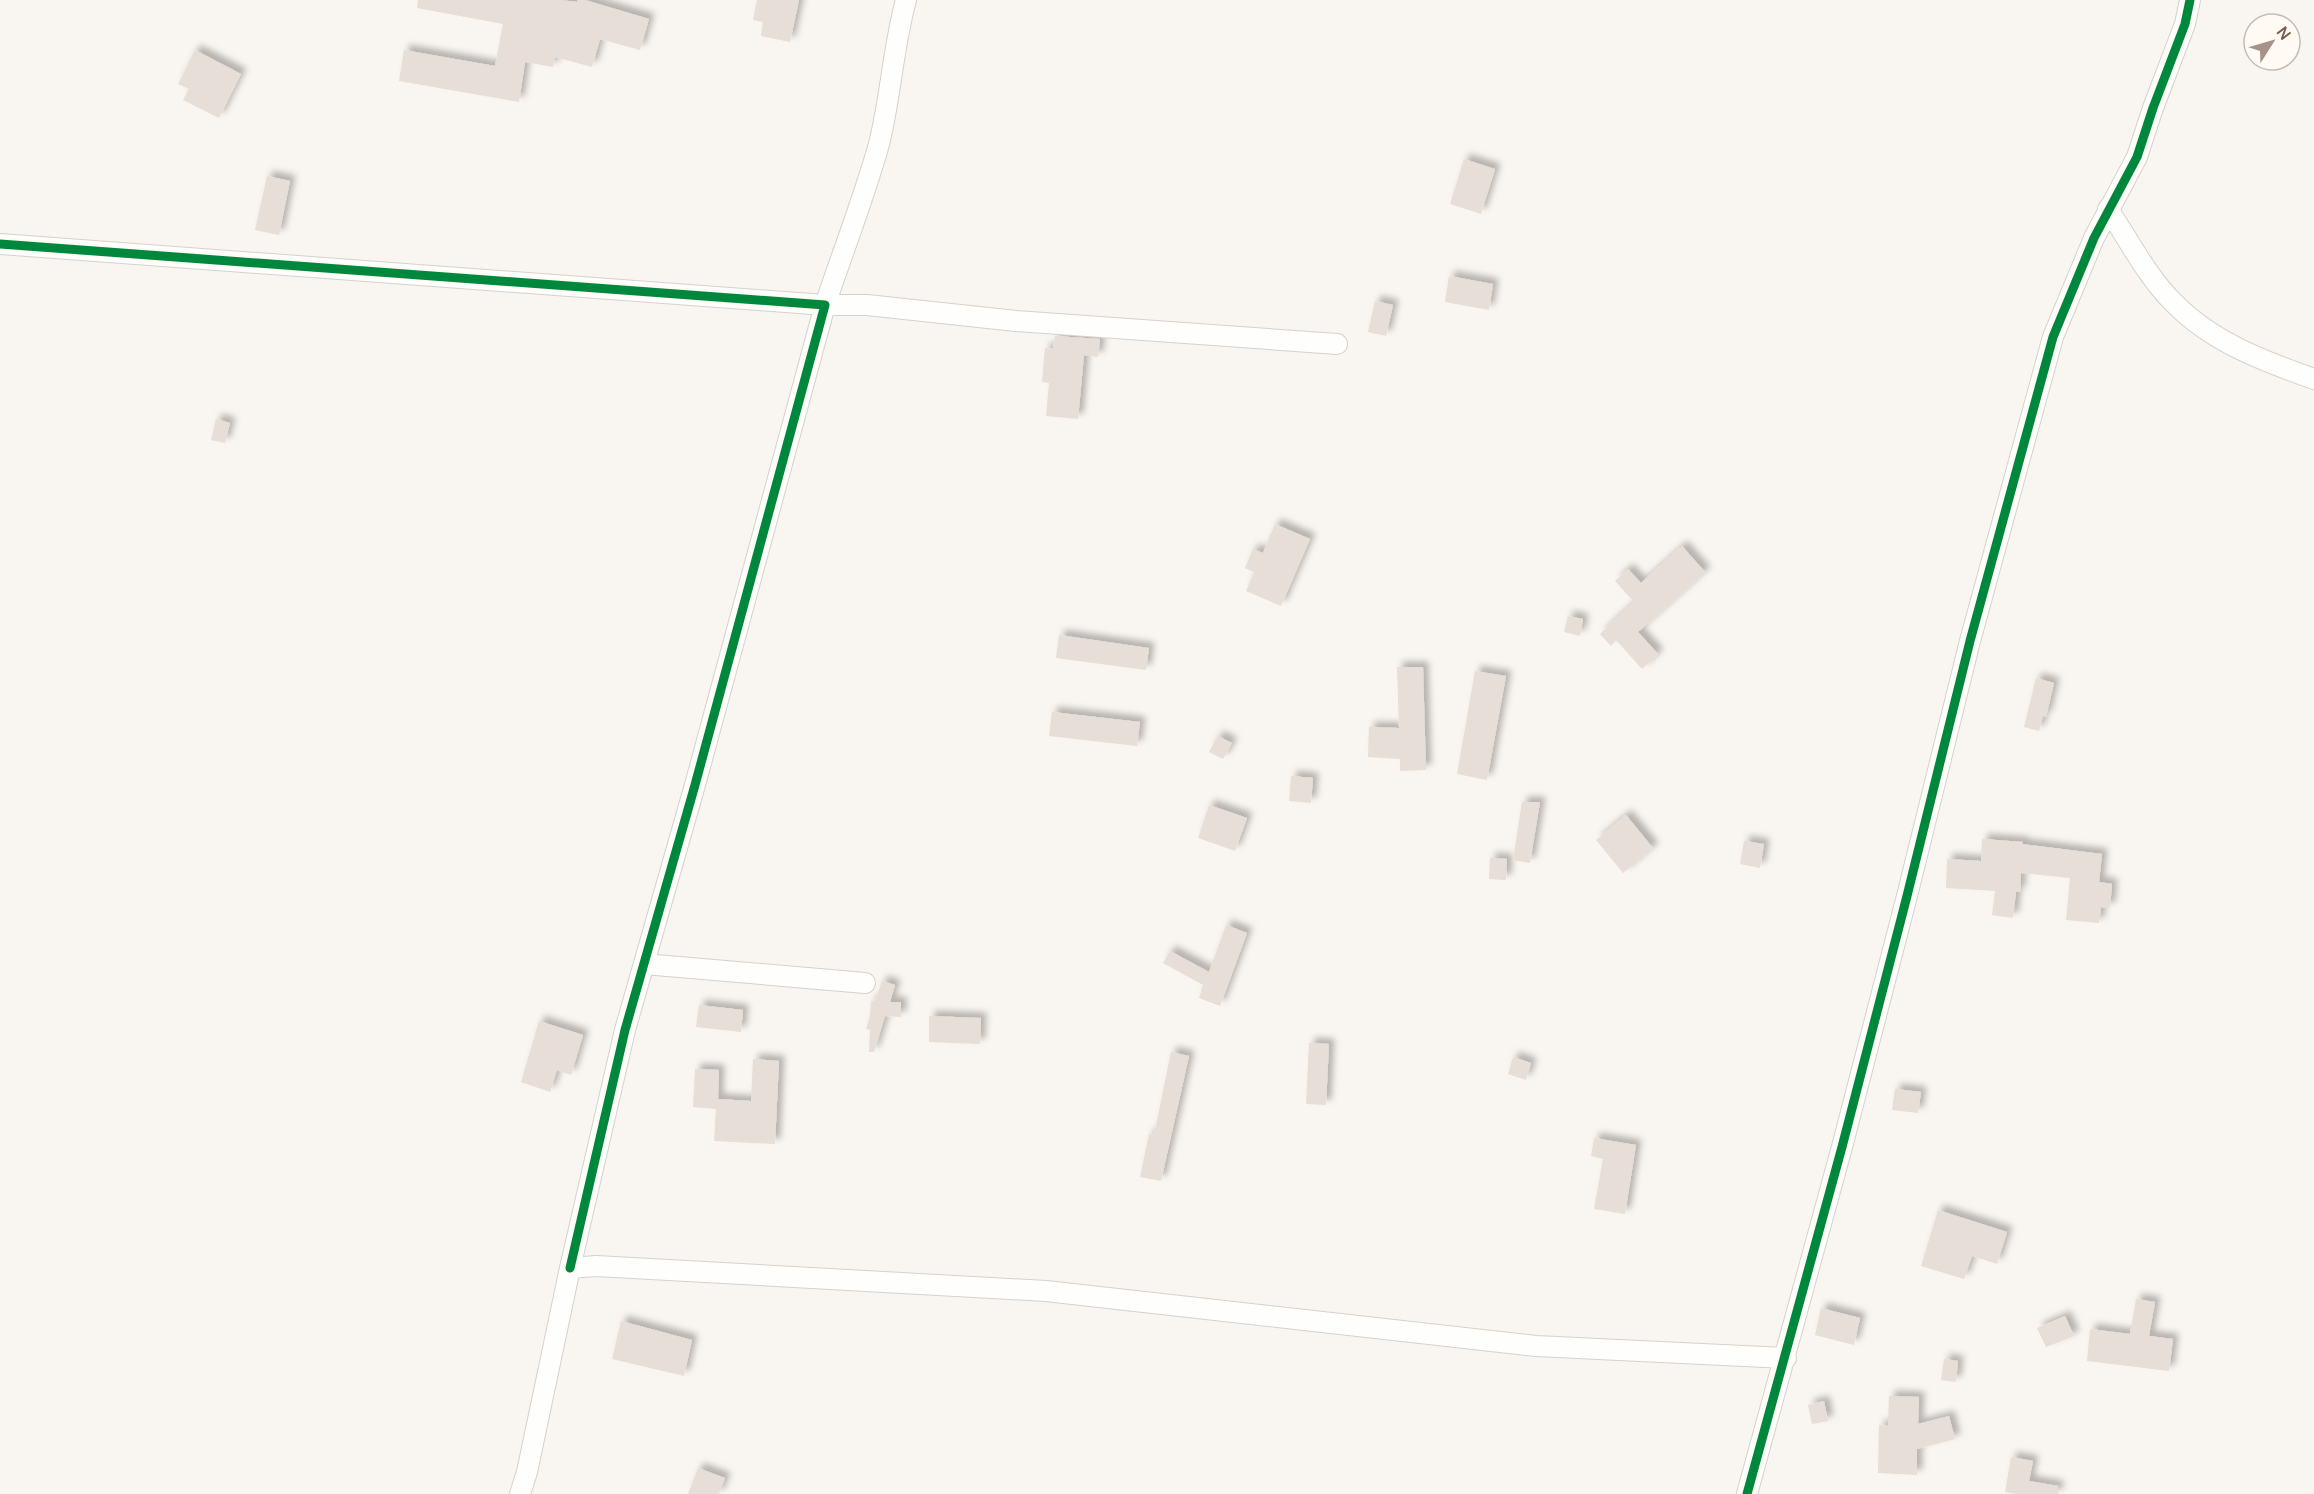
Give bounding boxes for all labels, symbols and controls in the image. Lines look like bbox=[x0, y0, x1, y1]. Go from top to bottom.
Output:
north arrow bbox=[2242, 12, 2302, 72]
text: N bbox=[2272, 22, 2296, 44]

